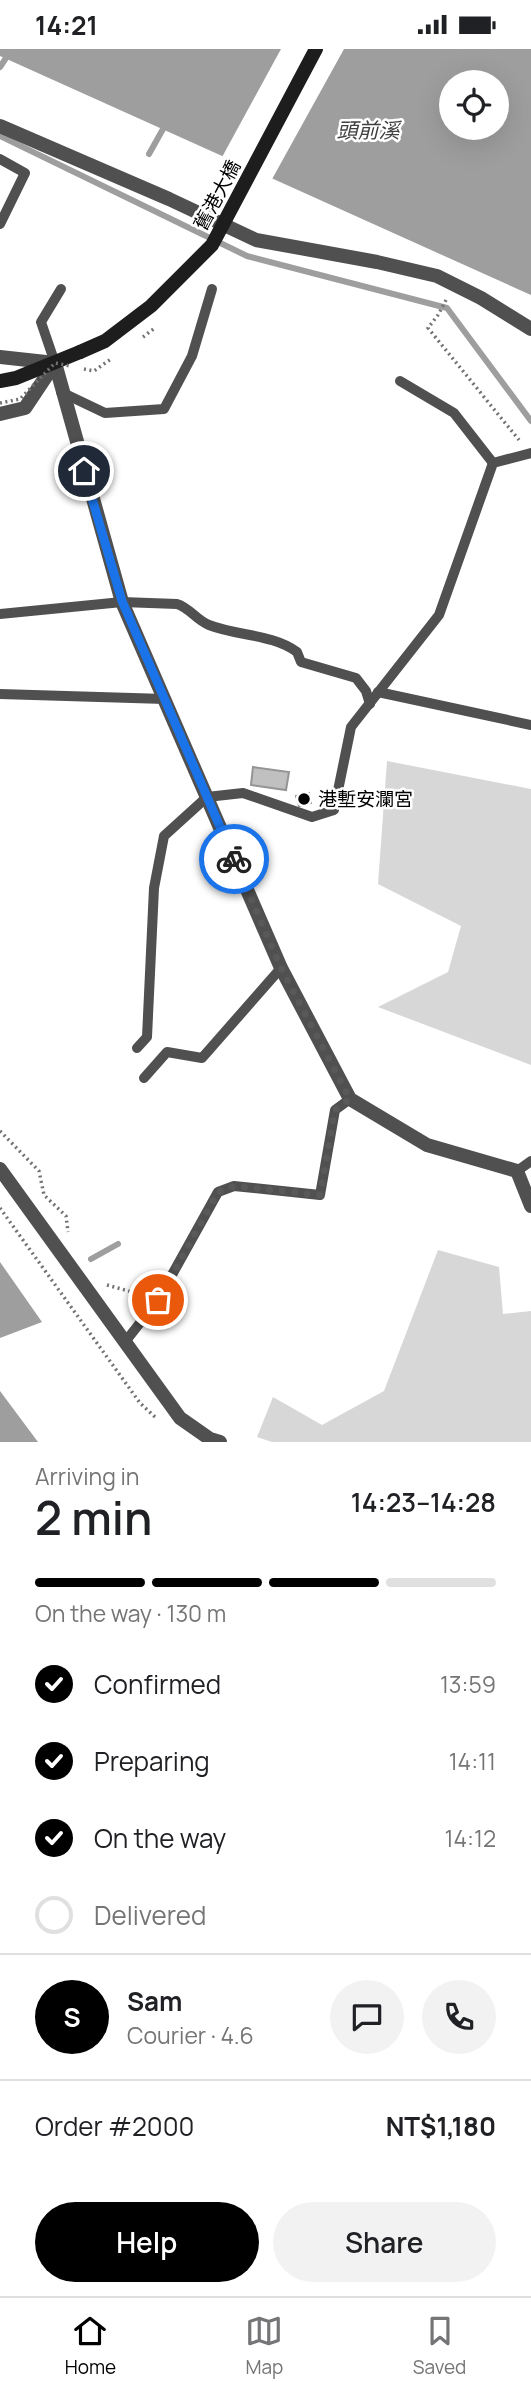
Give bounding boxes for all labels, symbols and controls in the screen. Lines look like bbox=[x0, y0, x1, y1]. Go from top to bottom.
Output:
text: 14:21 bbox=[35, 7, 98, 43]
map controls bbox=[439, 70, 509, 140]
button: locate bbox=[439, 70, 509, 140]
water label: 頭前溪 bbox=[337, 116, 402, 144]
street label: 舊港大橋 bbox=[188, 155, 246, 235]
pin bbox=[54, 441, 114, 501]
icon: home bbox=[65, 452, 103, 490]
place label: 港塹安瀾宮 bbox=[318, 786, 413, 812]
marker: 港塹安瀾宮 bbox=[296, 791, 312, 807]
courier bbox=[199, 824, 269, 894]
icon: bike bbox=[215, 840, 253, 878]
pin bbox=[128, 1270, 188, 1330]
icon: bag bbox=[139, 1281, 177, 1319]
text: Arriving in bbox=[35, 1460, 140, 1492]
text: 14:23–14:28 bbox=[351, 1484, 496, 1520]
text: 2 min bbox=[35, 1486, 152, 1549]
text: On the way · 130 m bbox=[35, 1597, 226, 1629]
icon: check bbox=[35, 1665, 73, 1703]
text: Confirmed bbox=[94, 1666, 221, 1702]
text: 13:59 bbox=[440, 1668, 496, 1700]
icon: check bbox=[35, 1742, 73, 1780]
text: Preparing bbox=[94, 1743, 210, 1779]
text: 14:11 bbox=[449, 1745, 496, 1777]
icon: check bbox=[35, 1819, 73, 1857]
text: On the way bbox=[94, 1820, 226, 1856]
text: 14:12 bbox=[445, 1822, 496, 1854]
text: Delivered bbox=[94, 1897, 206, 1933]
button: chat bbox=[330, 1980, 404, 2054]
button: phone bbox=[422, 1980, 496, 2054]
text: Sam bbox=[127, 1983, 182, 2019]
text: S bbox=[63, 1999, 81, 2035]
text: Courier · 4.6 bbox=[127, 2019, 254, 2051]
text: Order #2000 bbox=[35, 2108, 194, 2144]
text: NT$1,180 bbox=[386, 2108, 496, 2144]
button: Help bbox=[35, 2202, 259, 2282]
button: Share bbox=[273, 2202, 496, 2282]
tab: Home bbox=[65, 2312, 116, 2380]
tab: Map bbox=[245, 2312, 283, 2380]
tab: Saved bbox=[413, 2312, 466, 2380]

